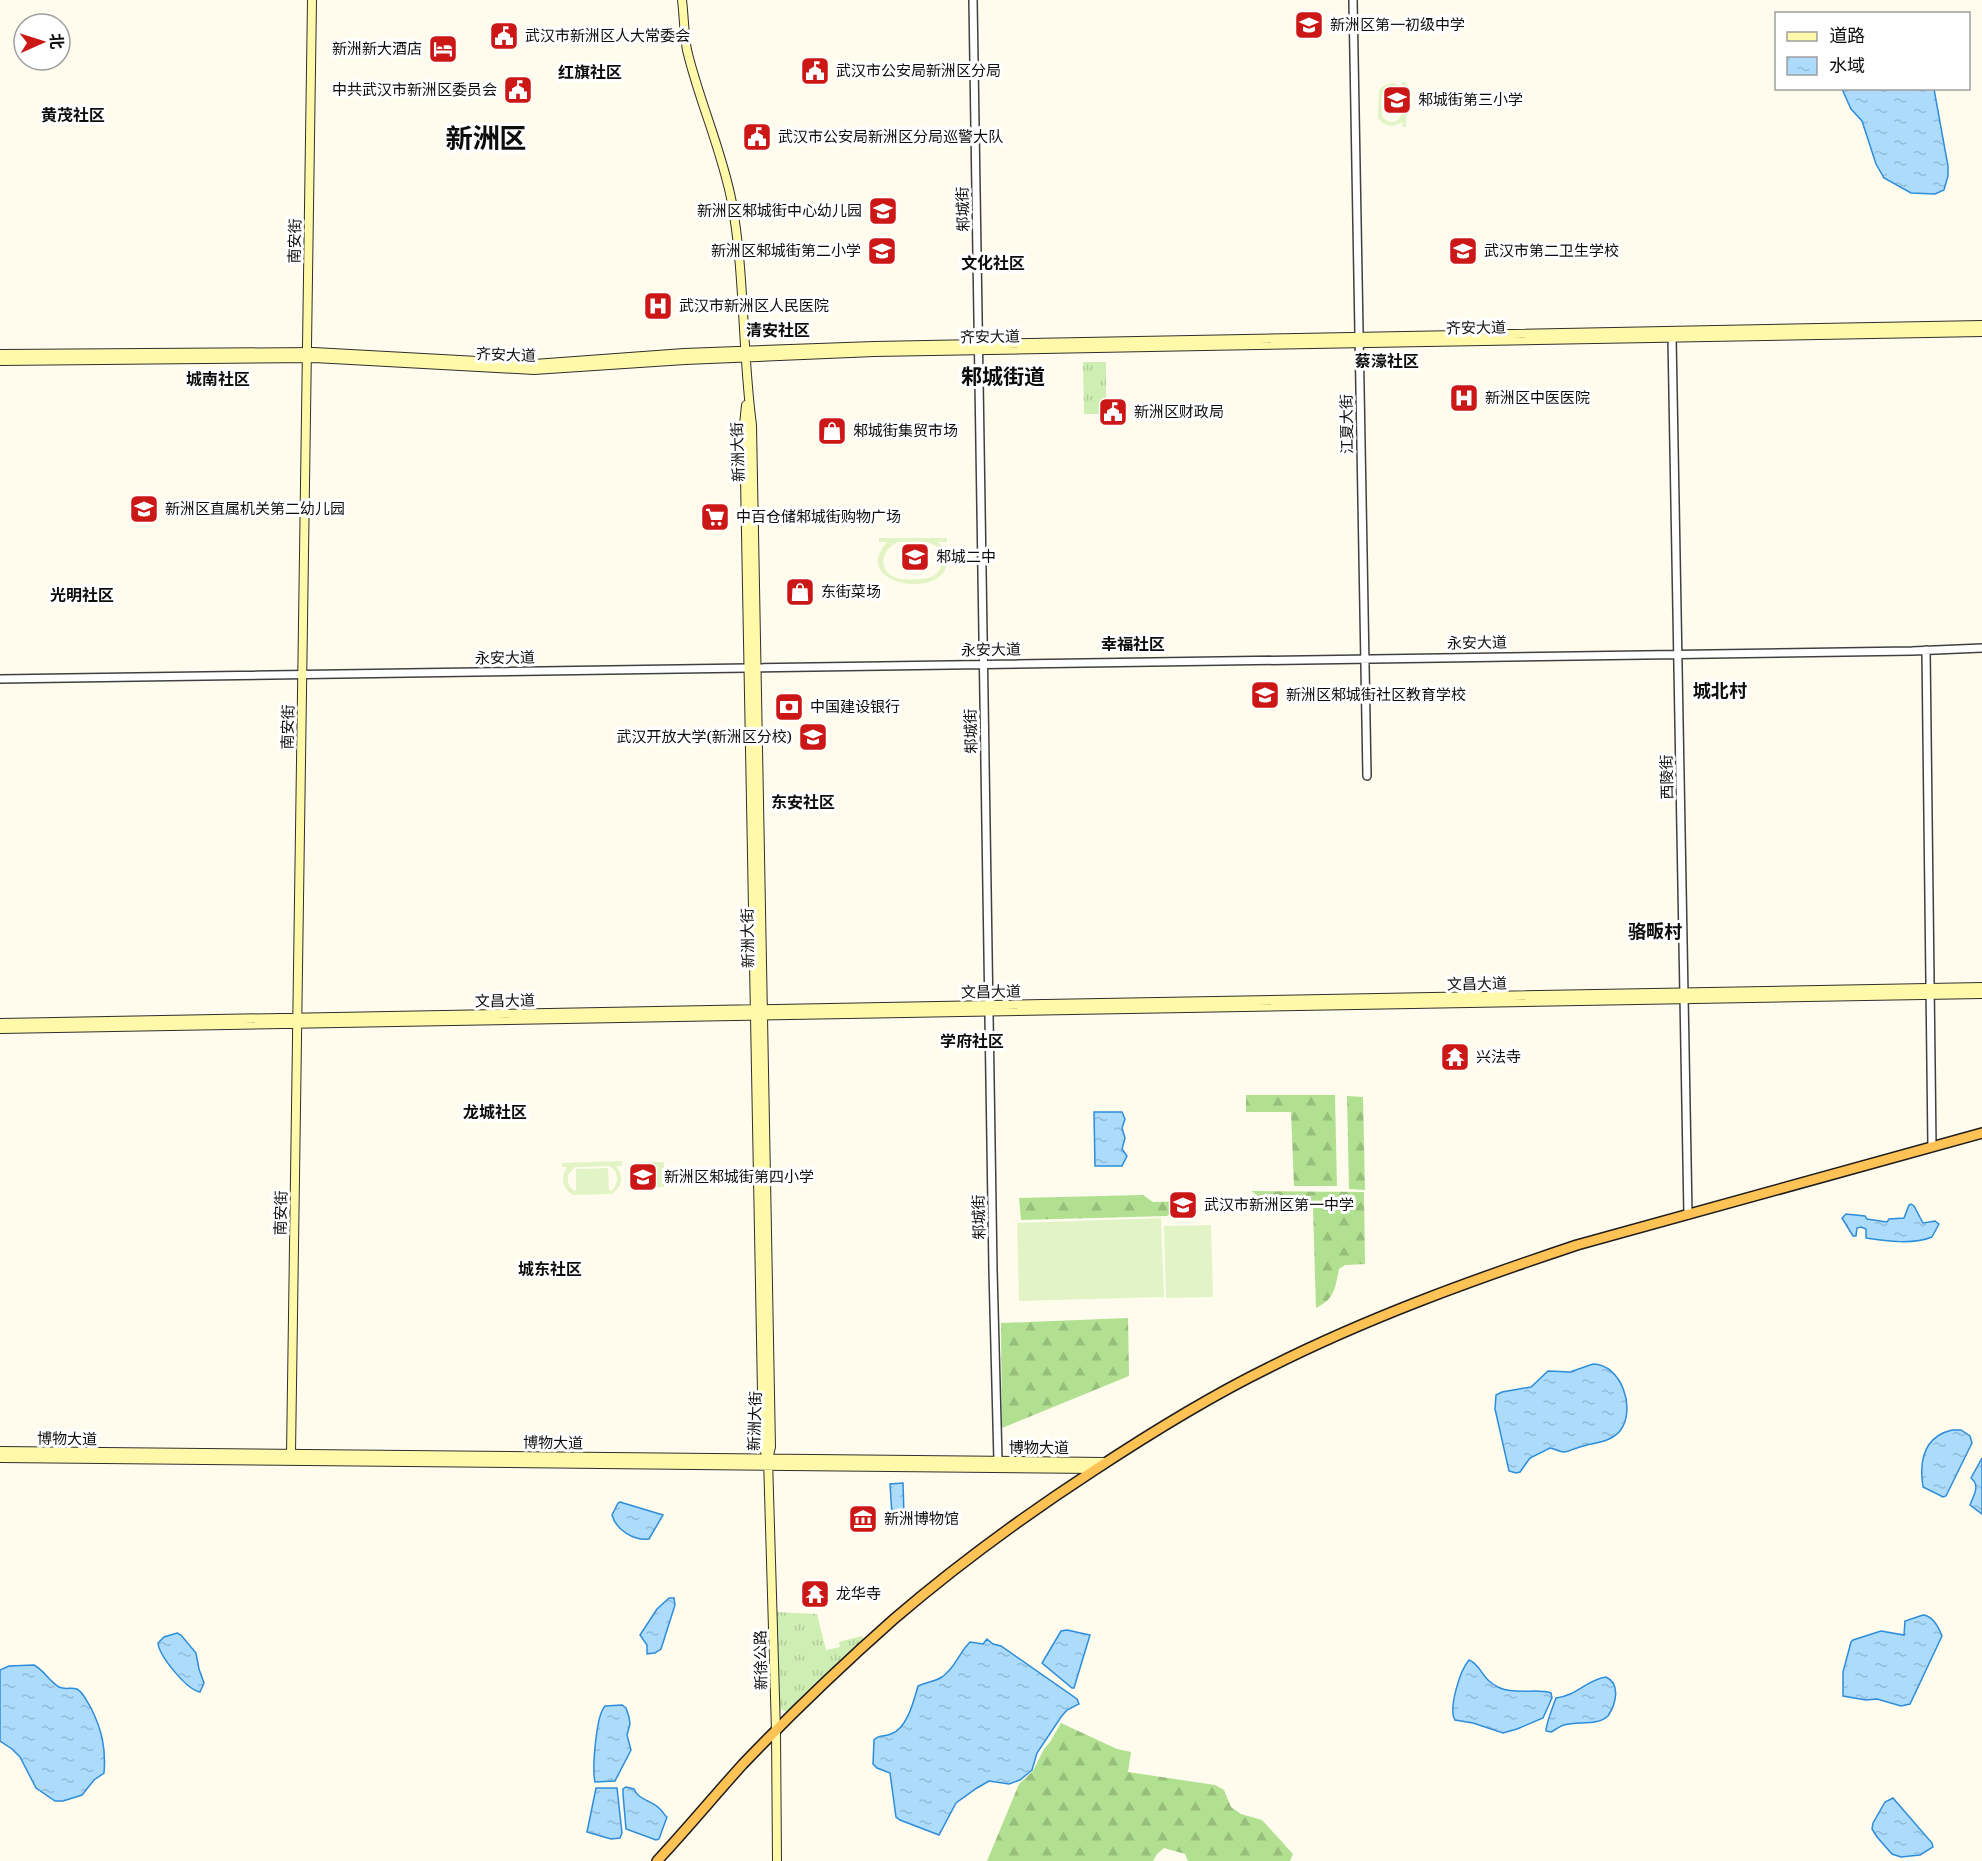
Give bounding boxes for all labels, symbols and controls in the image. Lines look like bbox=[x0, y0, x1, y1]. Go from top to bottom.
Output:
school or university icon: 新洲区第一初级中学 bbox=[1293, 9, 1325, 41]
north arrow bbox=[12, 12, 72, 72]
legend bbox=[1775, 12, 1970, 90]
place label: 新洲区第一初级中学 bbox=[1330, 14, 1465, 34]
public building icon: 武汉市新洲区人大常委会 bbox=[488, 20, 520, 52]
text: 道路 bbox=[1829, 23, 1865, 47]
place label: 武汉市新洲区人大常委会 bbox=[525, 25, 690, 45]
text: 北 bbox=[46, 33, 68, 50]
hotel icon: 新洲新大酒店 bbox=[427, 33, 459, 65]
place label: 新洲新大酒店 bbox=[332, 38, 422, 58]
text: 水域 bbox=[1829, 53, 1865, 77]
public building icon: 武汉市公安局新洲区分局 bbox=[799, 55, 831, 87]
place label: 武汉市公安局新洲区分局 bbox=[836, 60, 1001, 80]
district label: 红旗社区 bbox=[558, 61, 622, 83]
public building icon: 中共武汉市新洲区委员会 bbox=[502, 74, 534, 106]
place label: 中共武汉市新洲区委员会 bbox=[332, 79, 497, 99]
school or university icon: 邾城街第三小学 bbox=[1381, 84, 1413, 116]
place label: 邾城街第三小学 bbox=[1418, 89, 1523, 109]
district label: 黄茂社区 bbox=[41, 104, 105, 126]
district label: 新洲区 bbox=[446, 119, 527, 156]
public building icon: 武汉市公安局新洲区分局巡警大队 bbox=[741, 121, 773, 153]
place label: 武汉市公安局新洲区分局巡警大队 bbox=[778, 126, 1003, 146]
street label: 邾城街 bbox=[952, 186, 972, 232]
school or university icon: 新洲区邾城街中心幼儿园 bbox=[867, 195, 899, 227]
place label: 新洲区邾城街中心幼儿园 bbox=[697, 200, 862, 220]
street label: 南安街 bbox=[284, 218, 304, 264]
school or university icon: 新洲区邾城街第二小学 bbox=[866, 235, 898, 267]
school or university icon: 武汉市第二卫生学校 bbox=[1447, 235, 1479, 267]
place label: 新洲区邾城街第二小学 bbox=[711, 240, 861, 260]
place label: 武汉市第二卫生学校 bbox=[1484, 240, 1619, 260]
district label: 文化社区 bbox=[961, 252, 1025, 274]
hospital icon: 武汉市新洲区人民医院 bbox=[642, 290, 674, 322]
place label: 武汉市新洲区人民医院 bbox=[679, 295, 829, 315]
street label: 齐安大道 bbox=[1446, 316, 1506, 338]
district label: 清安社区 bbox=[746, 319, 810, 341]
street label: 齐安大道 bbox=[960, 325, 1020, 347]
street label: 齐安大道 bbox=[476, 343, 536, 365]
district label: 蔡濠社区 bbox=[1355, 350, 1419, 372]
district label: 邾城街道 bbox=[961, 362, 1045, 390]
district label: 城南社区 bbox=[186, 368, 250, 390]
hospital icon: 新洲区中医医院 bbox=[1448, 382, 1480, 414]
place label: 新洲区中医医院 bbox=[1485, 387, 1590, 407]
street label: 江夏大街 bbox=[1335, 394, 1357, 454]
public building icon: 新洲区财政局 bbox=[1097, 396, 1129, 428]
place label: 新洲区财政局 bbox=[1134, 401, 1224, 421]
shop icon: 邾城街集贸市场 bbox=[816, 415, 848, 447]
place label: 邾城街集贸市场 bbox=[853, 420, 958, 440]
street label: 新洲大街 bbox=[726, 422, 748, 482]
school or university icon: 新洲区直属机关第二幼儿园 bbox=[128, 493, 160, 525]
place label: 新洲区直属机关第二幼儿园 bbox=[165, 498, 345, 518]
supermarket icon: 中百仓储邾城街购物广场 bbox=[699, 501, 731, 533]
place label: 中百仓储邾城街购物广场 bbox=[736, 506, 901, 526]
school or university icon: 邾城二中 bbox=[899, 541, 931, 573]
place label: 邾城二中 bbox=[936, 546, 996, 566]
shop icon: 东街菜场 bbox=[784, 576, 816, 608]
place label: 东街菜场 bbox=[821, 581, 881, 601]
district label: 光明社区 bbox=[50, 584, 114, 606]
street label: 永安大道 bbox=[1447, 631, 1507, 653]
district label: 幸福社区 bbox=[1101, 633, 1165, 655]
street label: 永安大道 bbox=[961, 638, 1021, 660]
street label: 永安大道 bbox=[475, 646, 535, 668]
district label: 城北村 bbox=[1693, 678, 1747, 702]
school or university icon: 新洲区邾城街社区教育学校 bbox=[1249, 679, 1281, 711]
place label: 新洲区邾城街社区教育学校 bbox=[1286, 684, 1466, 704]
bank icon: 中国建设银行 bbox=[773, 691, 805, 723]
place label: 中国建设银行 bbox=[810, 696, 900, 716]
street label: 南安街 bbox=[277, 704, 297, 750]
street label: 邾城街 bbox=[960, 708, 980, 754]
school or university icon: 武汉开放大学(新洲区分校) bbox=[797, 721, 829, 753]
place label: 武汉开放大学(新洲区分校) bbox=[617, 726, 792, 746]
street label: 西陵街 bbox=[1656, 754, 1676, 800]
district label: 东安社区 bbox=[771, 791, 835, 813]
street label: 新洲大街 bbox=[736, 908, 758, 968]
district label: 骆畈村 bbox=[1628, 919, 1682, 943]
street label: 文昌大道 bbox=[1447, 972, 1507, 994]
street label: 文昌大道 bbox=[961, 980, 1021, 1002]
street label: 文昌大道 bbox=[475, 989, 535, 1011]
district label: 学府社区 bbox=[940, 1030, 1004, 1052]
temple icon: 兴法寺 bbox=[1439, 1041, 1471, 1073]
place label: 兴法寺 bbox=[1476, 1046, 1521, 1066]
district label: 龙城社区 bbox=[463, 1101, 527, 1123]
school or university icon: 新洲区邾城街第四小学 bbox=[627, 1161, 659, 1193]
place label: 新洲区邾城街第四小学 bbox=[664, 1166, 814, 1186]
school or university icon: 武汉市新洲区第一中学 bbox=[1167, 1189, 1199, 1221]
street label: 南安街 bbox=[270, 1190, 290, 1236]
street label: 邾城街 bbox=[968, 1194, 988, 1240]
place label: 武汉市新洲区第一中学 bbox=[1204, 1194, 1354, 1214]
district label: 城东社区 bbox=[518, 1258, 582, 1280]
street label: 新洲大街 bbox=[743, 1391, 765, 1451]
street label: 博物大道 bbox=[37, 1427, 97, 1449]
street label: 博物大道 bbox=[523, 1431, 583, 1453]
street label: 博物大道 bbox=[1009, 1437, 1069, 1457]
museum icon: 新洲博物馆 bbox=[847, 1503, 879, 1535]
place label: 新洲博物馆 bbox=[884, 1508, 959, 1528]
temple icon: 龙华寺 bbox=[799, 1578, 831, 1610]
place label: 龙华寺 bbox=[836, 1583, 881, 1603]
street label: 新徐公路 bbox=[749, 1630, 771, 1690]

